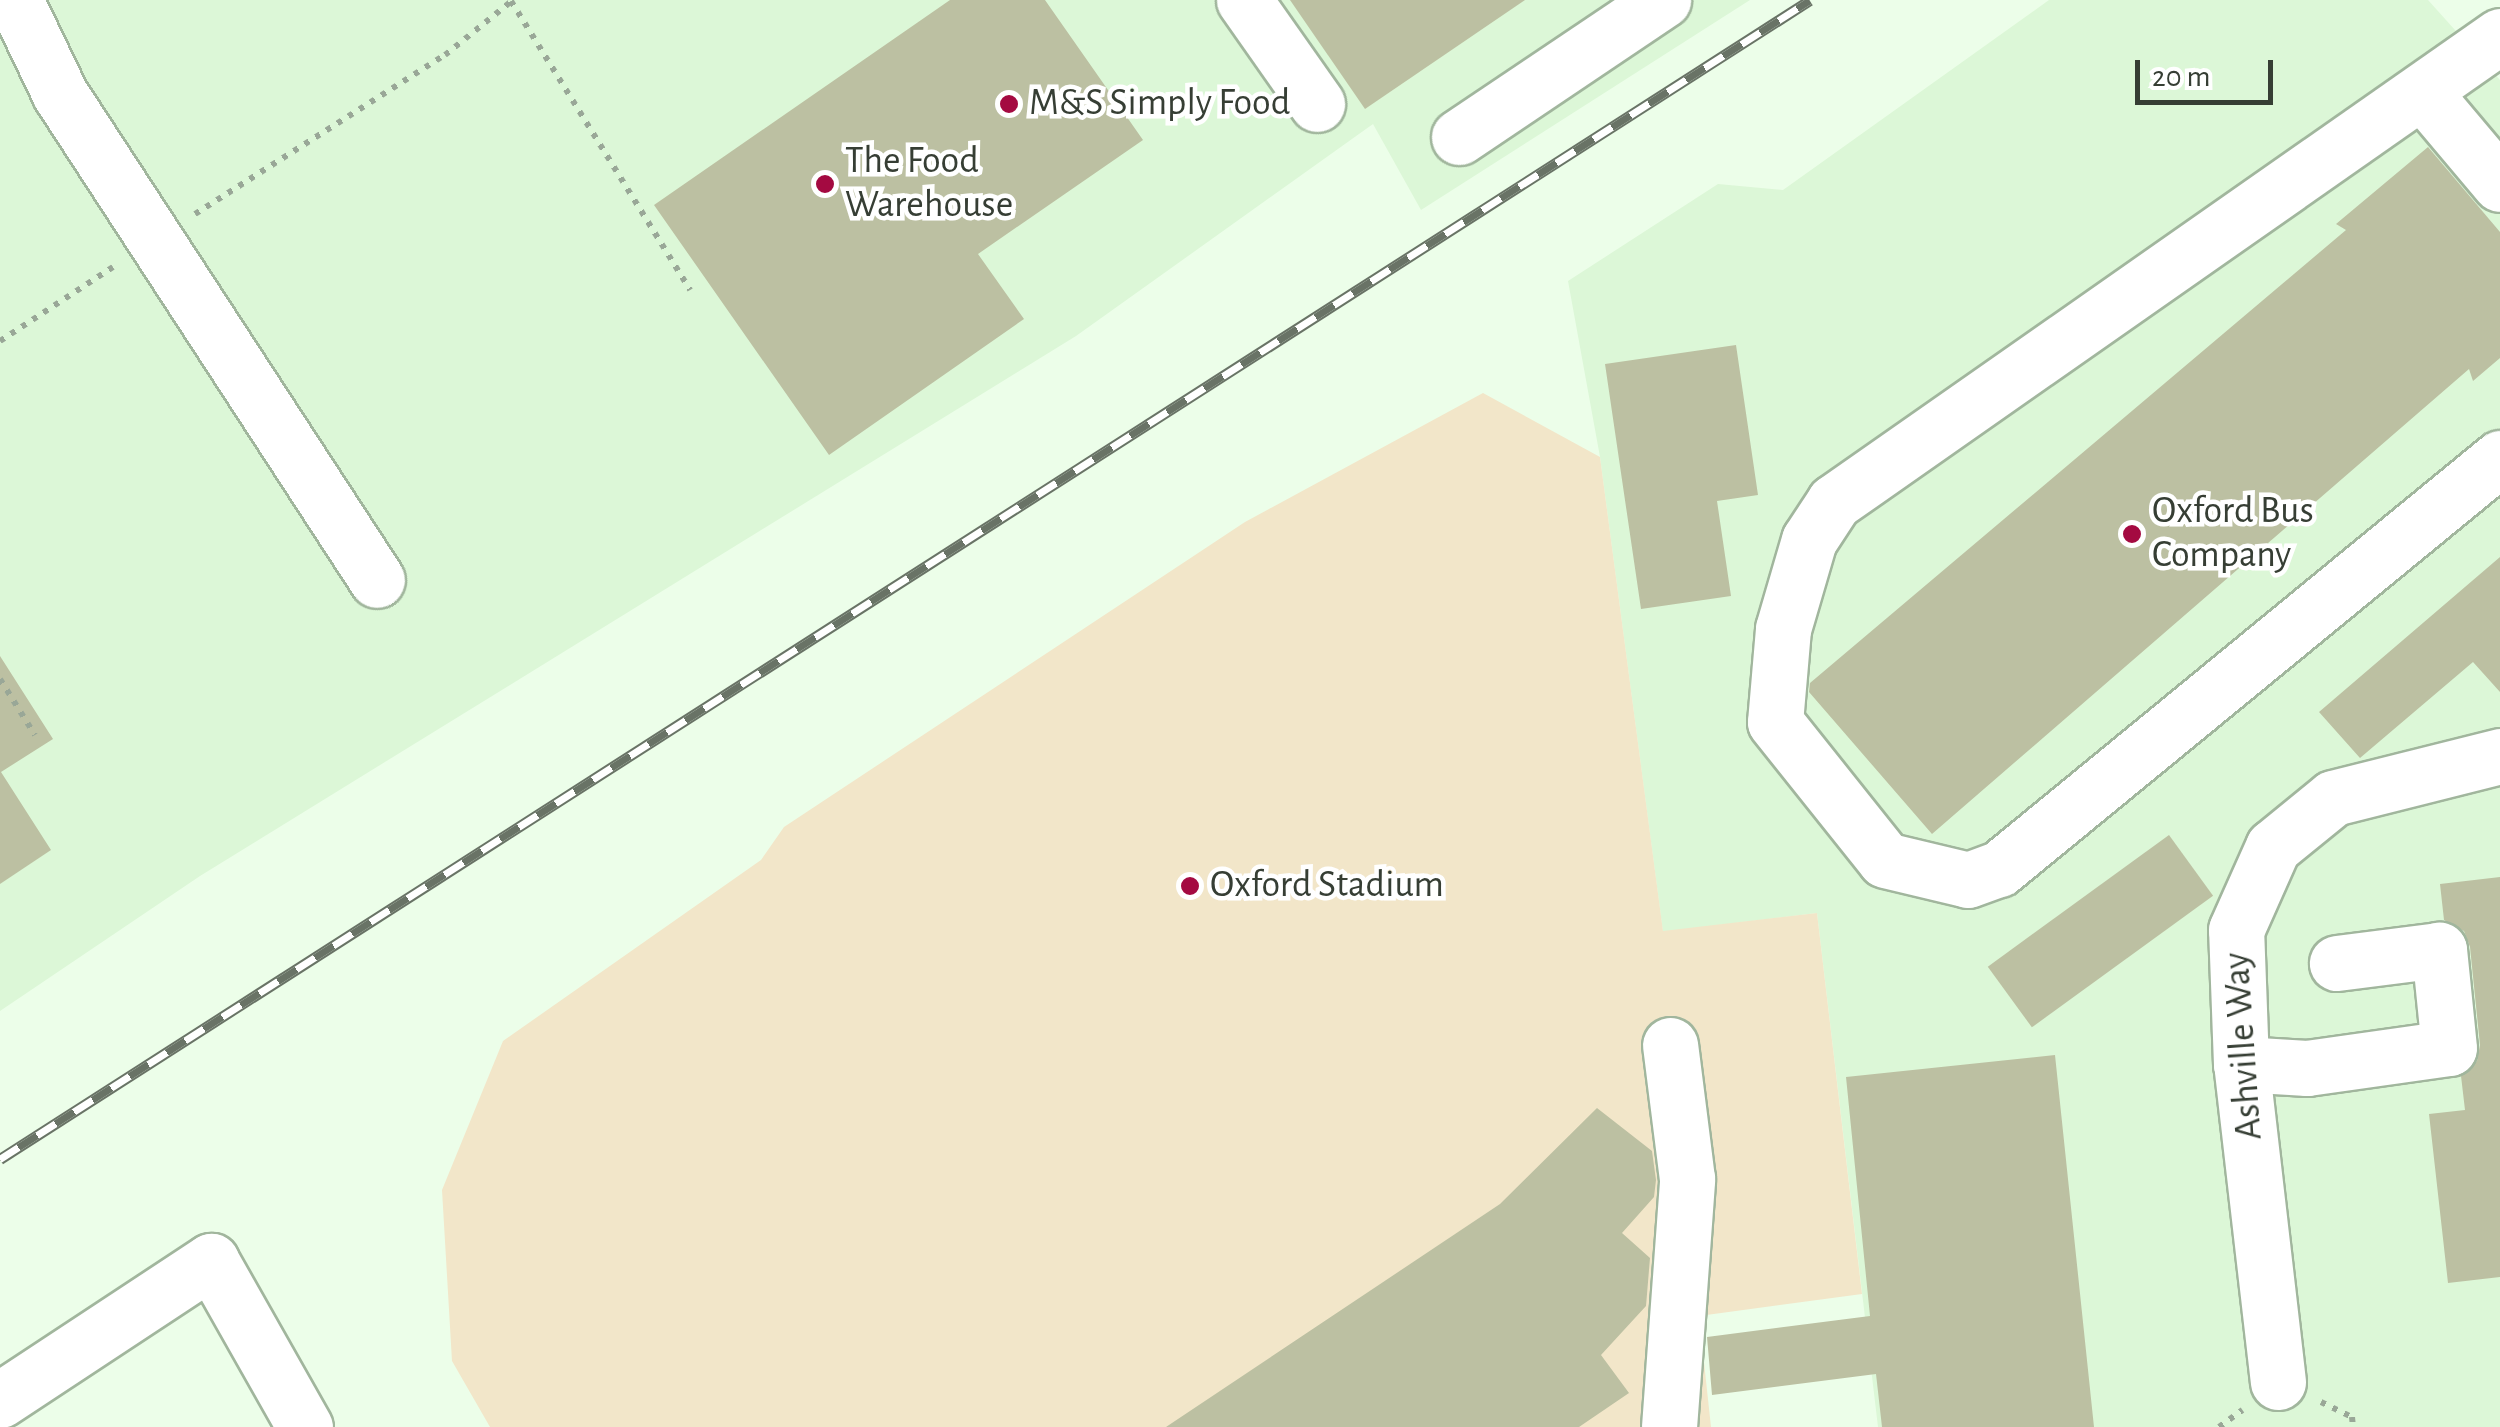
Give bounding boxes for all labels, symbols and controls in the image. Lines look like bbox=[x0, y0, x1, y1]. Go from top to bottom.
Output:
scale bar bbox=[2140, 40, 2278, 102]
text: 20 m bbox=[2152, 62, 2210, 92]
place label: M&S Simply Food bbox=[1029, 81, 1290, 127]
marker: M&S Simply Food bbox=[998, 93, 1020, 115]
place label: The Food Warehouse bbox=[845, 139, 1013, 228]
marker: The Food Warehouse bbox=[814, 173, 836, 195]
place label: Oxford Bus Company bbox=[2152, 489, 2314, 578]
marker: Oxford Bus Company bbox=[2121, 523, 2143, 545]
place label: Oxford Stadium bbox=[1210, 863, 1444, 909]
marker: Oxford Stadium bbox=[1179, 875, 1201, 897]
street label: Ashville Way bbox=[2215, 951, 2273, 1141]

